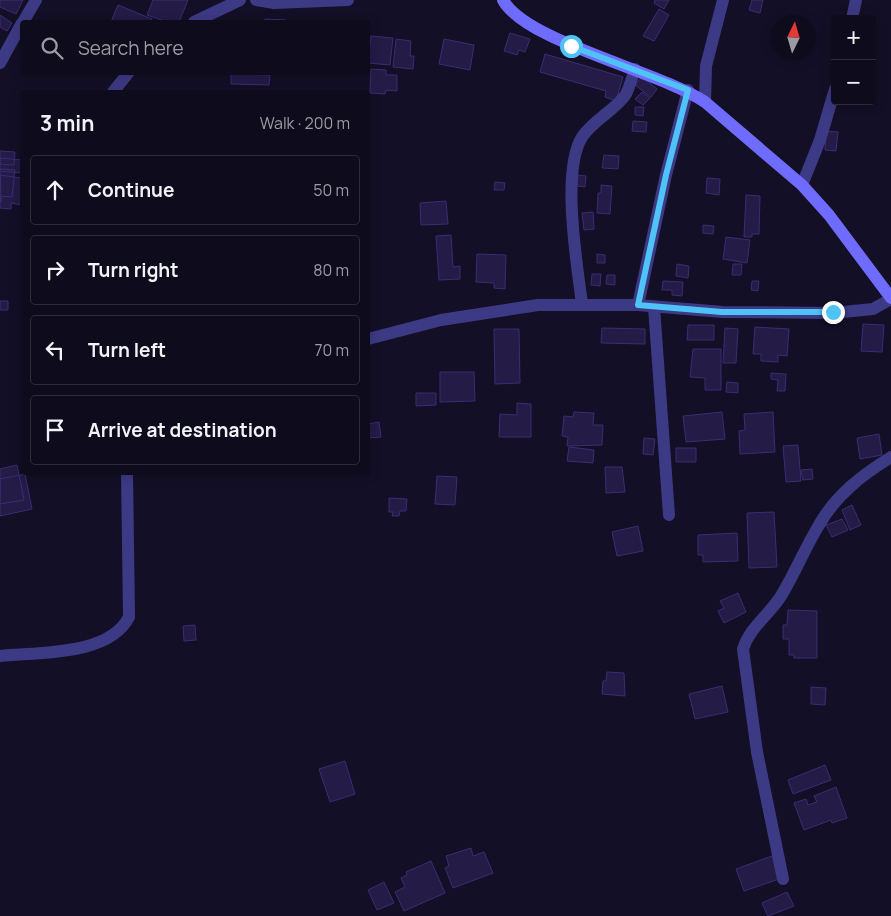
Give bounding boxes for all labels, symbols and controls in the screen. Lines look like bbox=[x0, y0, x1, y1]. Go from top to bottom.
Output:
north arrow bbox=[771, 15, 816, 60]
map controls bbox=[831, 15, 876, 105]
button: + bbox=[831, 15, 876, 60]
search box bbox=[20, 20, 370, 75]
icon: search bbox=[38, 34, 66, 62]
text: Search here bbox=[78, 35, 184, 61]
route start bbox=[560, 35, 583, 58]
button: − bbox=[831, 60, 876, 105]
text: 3 min bbox=[40, 109, 94, 137]
text: Walk · 200 m bbox=[260, 112, 350, 134]
icon: ahead bbox=[41, 176, 69, 204]
text: Continue bbox=[88, 177, 174, 203]
text: 50 m bbox=[313, 179, 349, 201]
icon: right bbox=[41, 256, 69, 284]
text: Turn right bbox=[88, 257, 178, 283]
text: 80 m bbox=[313, 259, 349, 281]
route end bbox=[822, 301, 845, 324]
icon: left bbox=[41, 336, 69, 364]
text: Turn left bbox=[88, 337, 166, 363]
text: 70 m bbox=[314, 339, 349, 361]
icon: arrive bbox=[41, 416, 69, 444]
text: Arrive at destination bbox=[88, 417, 277, 443]

